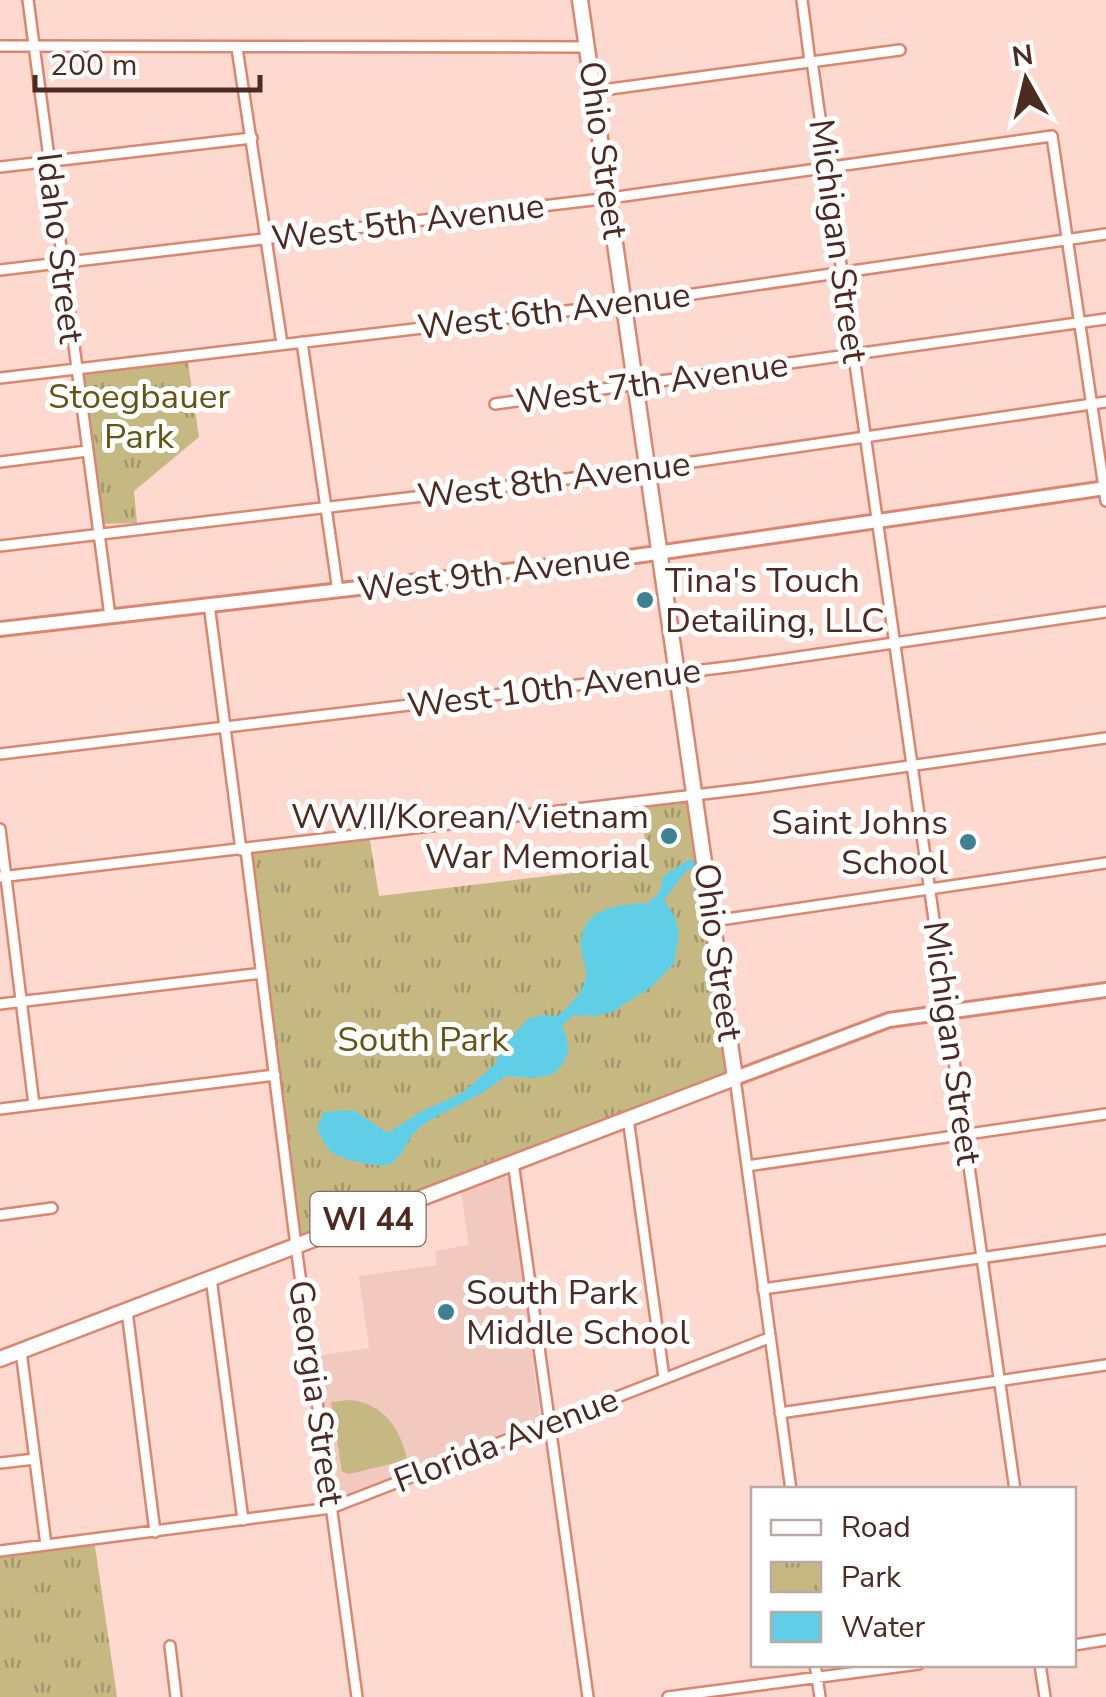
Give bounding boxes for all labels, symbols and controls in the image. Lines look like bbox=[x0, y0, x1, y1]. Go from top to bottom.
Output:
scale bar bbox=[35, 30, 260, 92]
north arrow bbox=[976, 30, 1076, 130]
text: N bbox=[1010, 36, 1036, 77]
text: 200 m bbox=[50, 45, 137, 86]
street label: Ohio Street bbox=[567, 58, 639, 243]
street label: Michigan Street bbox=[798, 116, 878, 367]
street label: Idaho Street bbox=[25, 150, 95, 347]
street label: West 5th Avenue bbox=[269, 182, 547, 262]
street label: West 6th Avenue bbox=[415, 271, 693, 351]
street label: West 7th Avenue bbox=[513, 341, 791, 425]
park label: Stoegbauer Park bbox=[48, 373, 230, 460]
street label: West 8th Avenue bbox=[415, 440, 693, 520]
street label: West 9th Avenue bbox=[355, 533, 633, 613]
place label: Tina's Touch Detailing, LLC bbox=[665, 557, 885, 644]
marker: Tina's Touch Detailing, LLC bbox=[634, 589, 656, 611]
street label: West 10th Avenue bbox=[405, 647, 703, 729]
place label: WWII/Korean/Vietnam War Memorial bbox=[291, 793, 650, 880]
place label: Saint Johns School bbox=[771, 799, 949, 886]
marker: WWII/Korean/Vietnam War Memorial bbox=[658, 825, 680, 847]
marker: Saint Johns School bbox=[957, 831, 979, 853]
street label: Ohio Street bbox=[682, 860, 754, 1045]
street label: Michigan Street bbox=[912, 918, 992, 1169]
park label: South Park bbox=[337, 1016, 509, 1063]
road number: WI 44 bbox=[310, 1192, 426, 1246]
place label: South Park Middle School bbox=[466, 1269, 690, 1356]
street label: Georgia Street bbox=[277, 1277, 355, 1510]
marker: South Park Middle School bbox=[435, 1301, 457, 1323]
street label: Florida Avenue bbox=[387, 1376, 625, 1504]
legend bbox=[751, 1487, 1076, 1667]
text: Road bbox=[841, 1507, 911, 1548]
text: Park bbox=[841, 1557, 902, 1598]
text: Water bbox=[841, 1607, 926, 1648]

